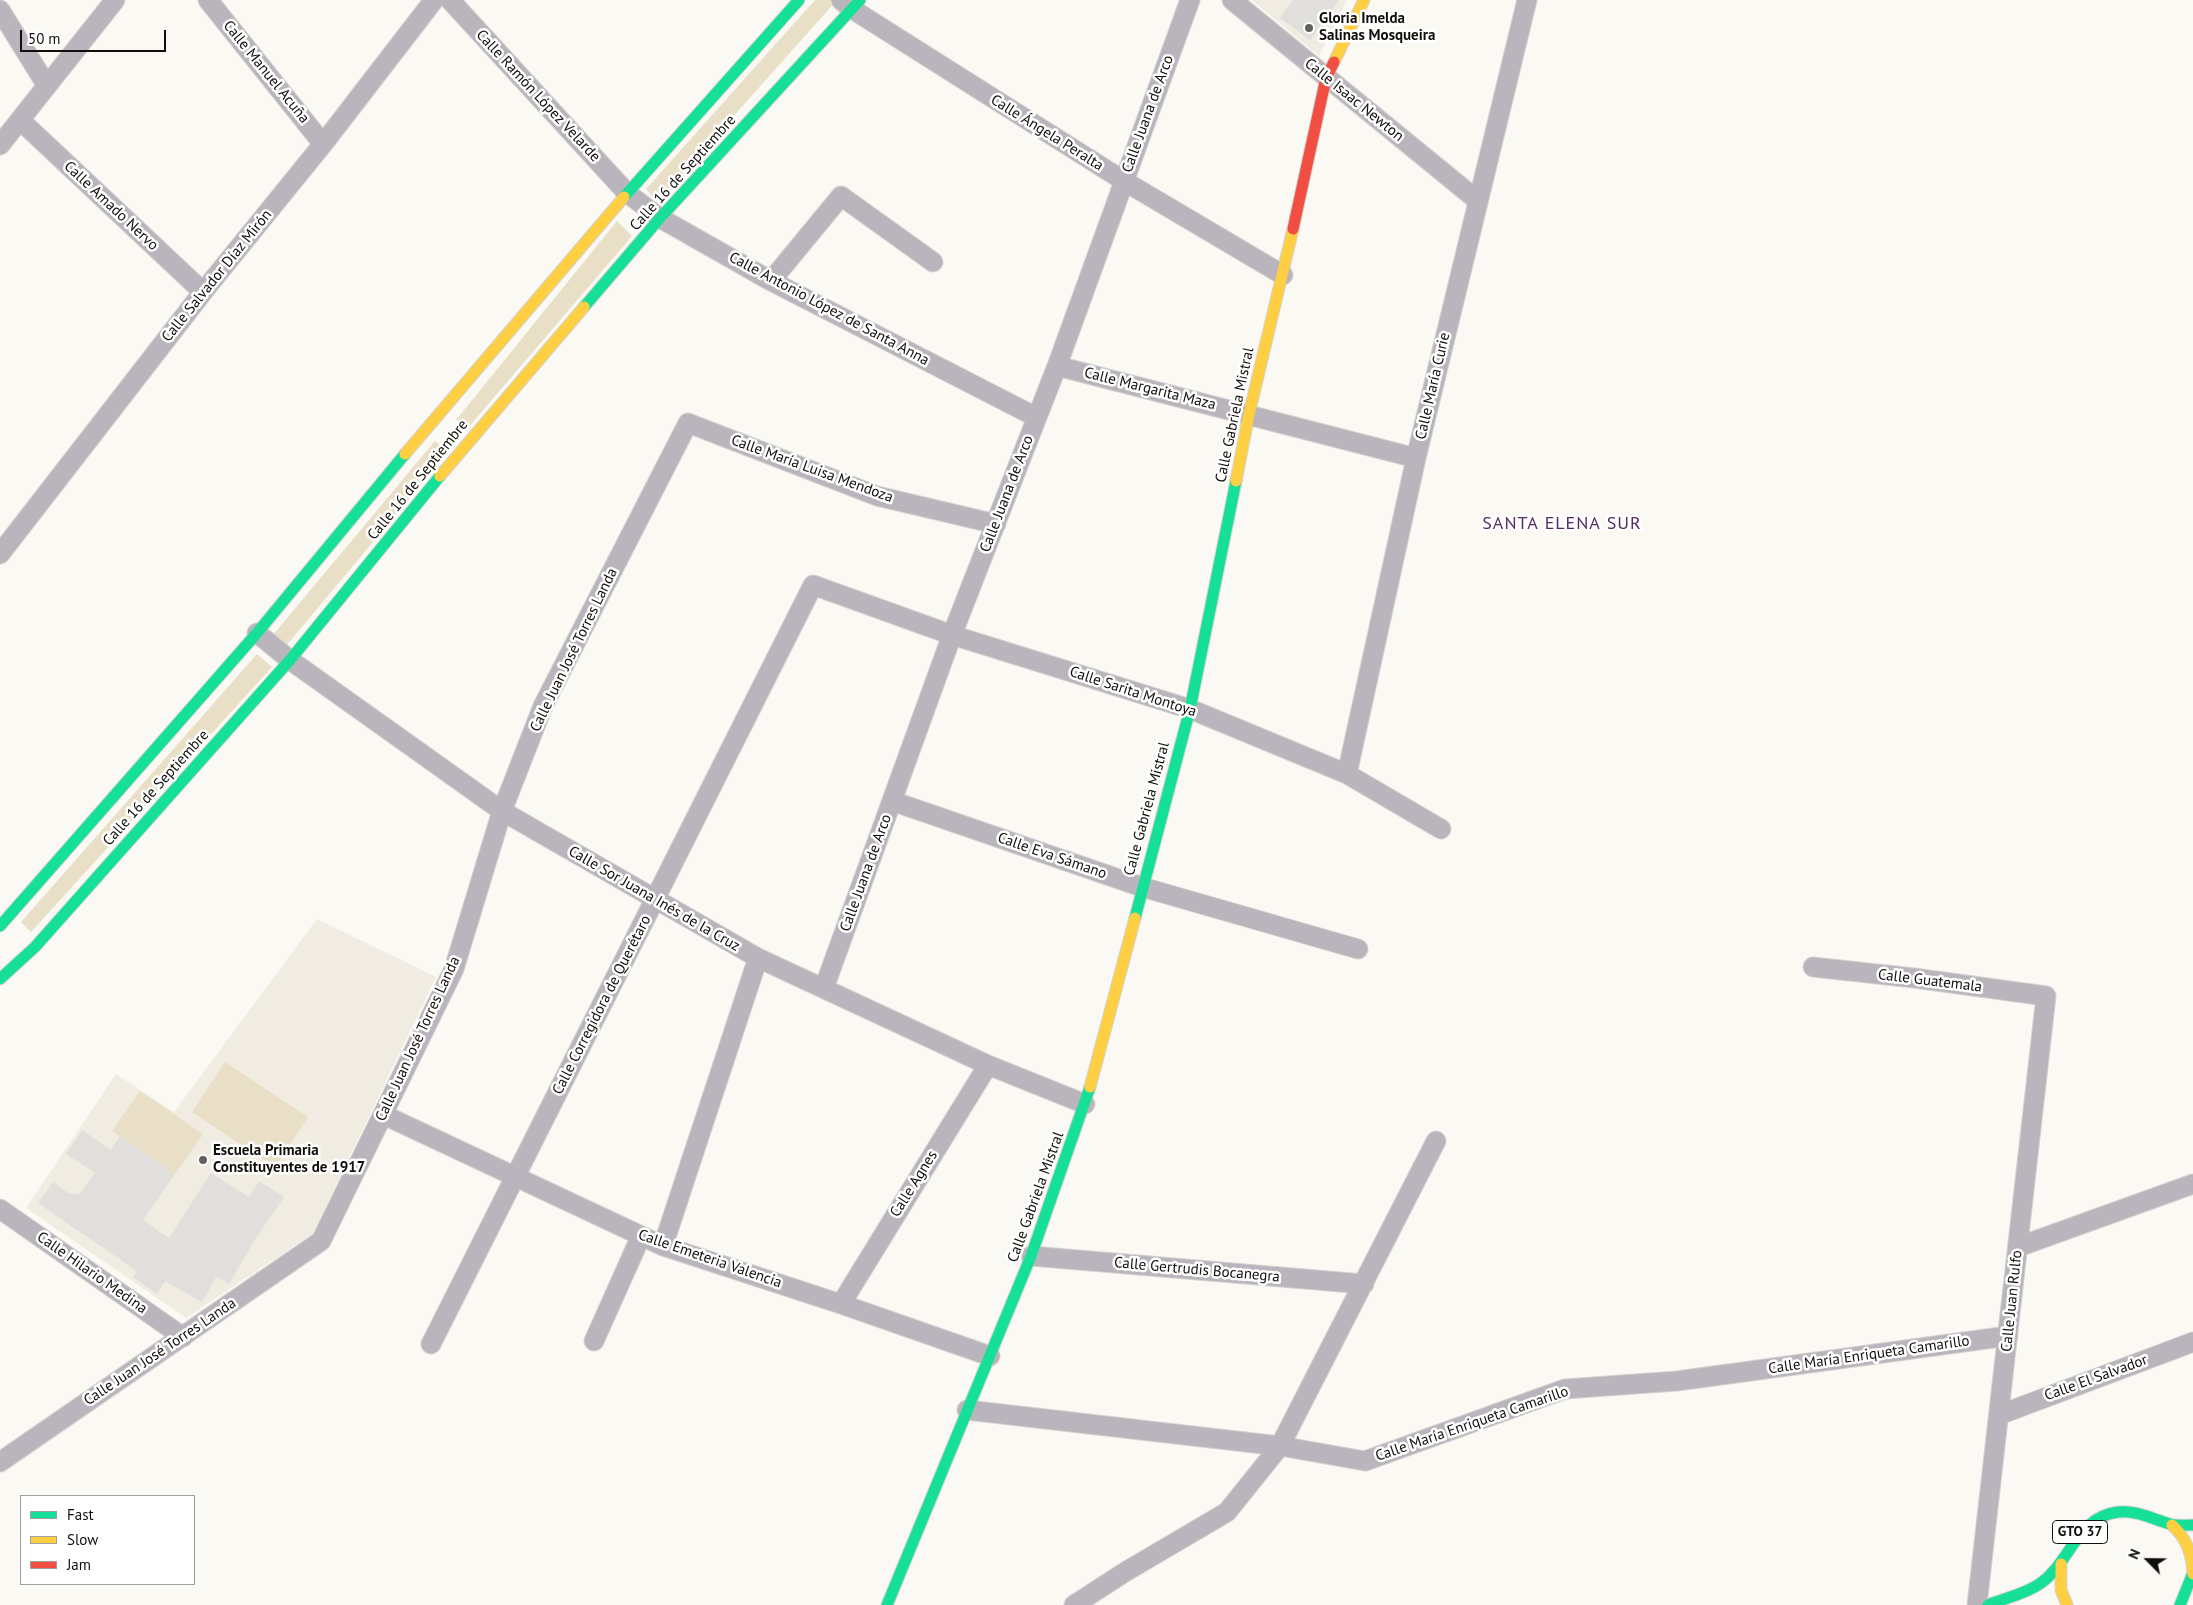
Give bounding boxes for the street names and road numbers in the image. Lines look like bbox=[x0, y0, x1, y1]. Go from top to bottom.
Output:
street label: Calle Manuel Acuña bbox=[219, 17, 313, 127]
street label: Calle Ramón López Velarde bbox=[472, 26, 604, 166]
street label: Calle Juana de Arco bbox=[1118, 53, 1178, 175]
street label: Calle Isaac Newton bbox=[1301, 55, 1407, 145]
street label: Calle Ángela Peralta bbox=[987, 91, 1107, 175]
street label: Calle 16 de Septiembre bbox=[626, 111, 740, 235]
street label: Calle Amado Nervo bbox=[60, 158, 162, 254]
street label: Calle Salvador Díaz Mirón bbox=[158, 206, 276, 346]
street label: Calle Antonio López de Santa Anna bbox=[726, 248, 932, 370]
street label: Calle María Curie bbox=[1412, 331, 1454, 441]
street label: Calle Gabriela Mistral bbox=[1212, 346, 1258, 484]
street label: Calle Margarita Maza bbox=[1082, 364, 1218, 414]
street label: Calle 16 de Septiembre bbox=[364, 416, 472, 544]
street label: Calle María Luisa Mendoza bbox=[729, 431, 895, 507]
street label: Calle Juana de Arco bbox=[976, 433, 1038, 555]
street label: Calle Juan José Torres Landa bbox=[527, 565, 621, 735]
street label: Calle Sarita Montoya bbox=[1067, 663, 1199, 721]
street label: Calle 16 de Septiembre bbox=[99, 726, 213, 850]
street label: Calle Gabriela Mistral bbox=[1120, 740, 1174, 878]
street label: Calle Juana de Arco bbox=[836, 812, 896, 934]
street label: Calle Eva Sámano bbox=[995, 829, 1109, 883]
street label: Calle Sor Juana Inés de la Cruz bbox=[565, 842, 743, 956]
street label: Calle Corregidora de Querétaro bbox=[549, 912, 655, 1098]
street label: Calle Juan José Torres Landa bbox=[372, 954, 464, 1124]
street label: Calle Guatemala bbox=[1877, 966, 1983, 996]
street label: Calle Gabriela Mistral bbox=[1004, 1129, 1068, 1265]
street label: Calle Agnes bbox=[887, 1147, 941, 1221]
street label: Calle Emeteria Valencia bbox=[636, 1226, 784, 1292]
street label: Calle Hilario Medina bbox=[33, 1228, 151, 1318]
street label: Calle Juan Rulfo bbox=[1998, 1249, 2026, 1353]
street label: Calle Gertrudis Bocanegra bbox=[1113, 1254, 1281, 1286]
street label: Calle Juan José Torres Landa bbox=[80, 1294, 240, 1410]
street label: Calle María Enriqueta Camarillo bbox=[1767, 1332, 1971, 1378]
street label: Calle El Salvador bbox=[2042, 1351, 2150, 1405]
street label: Calle María Enriqueta Camarillo bbox=[1373, 1382, 1571, 1466]
road number: GTO 37 bbox=[2052, 1520, 2108, 1544]

